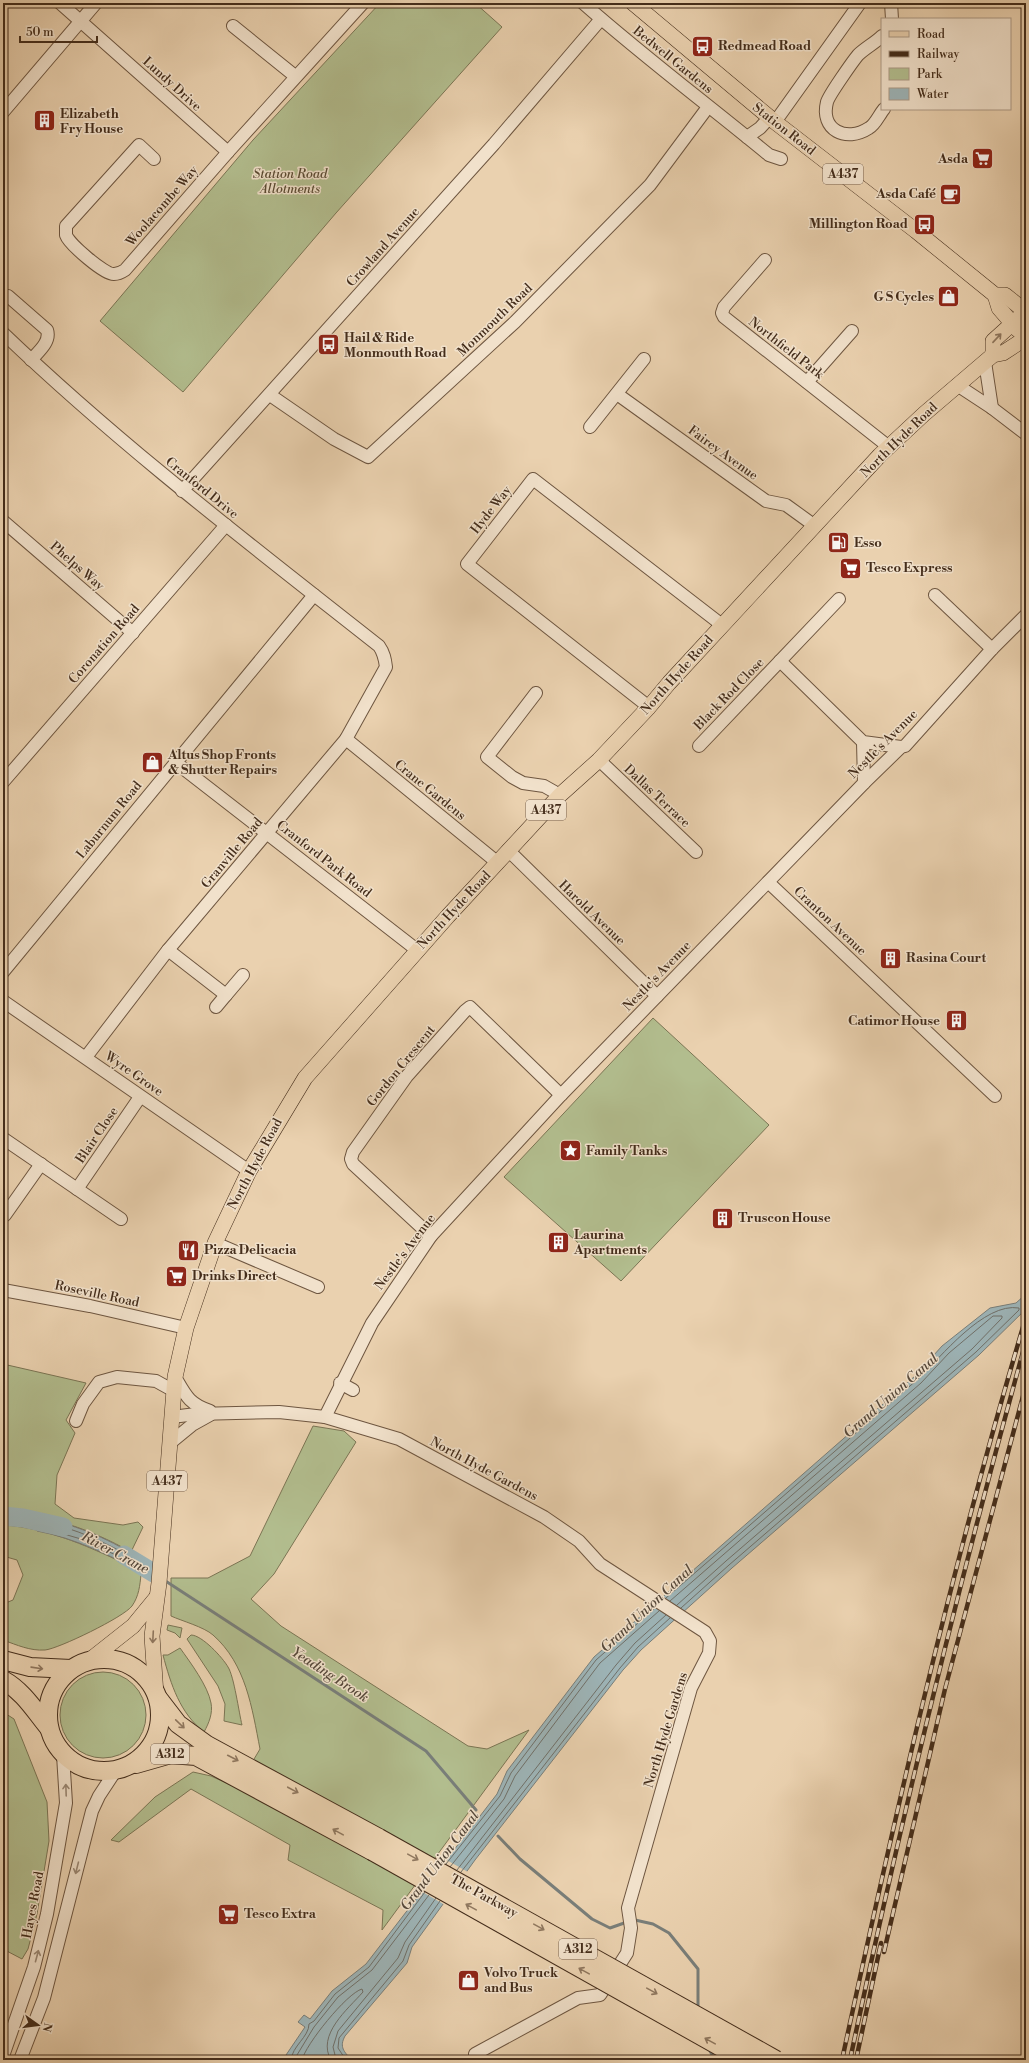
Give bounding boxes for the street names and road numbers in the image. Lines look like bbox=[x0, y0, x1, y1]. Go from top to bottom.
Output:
street label: Bedwell Gardens bbox=[629, 22, 716, 97]
street label: Lundy Drive bbox=[139, 53, 205, 115]
street label: Station Road bbox=[749, 99, 819, 159]
street label: Woolacombe Way bbox=[122, 162, 202, 250]
road number: A437 bbox=[823, 164, 863, 184]
street label: Crowland Avenue bbox=[343, 204, 423, 290]
street label: Monmouth Road bbox=[454, 280, 536, 360]
street label: Northfield Park bbox=[745, 314, 828, 383]
street label: North Hyde Road bbox=[857, 399, 941, 481]
street label: Fairey Avenue bbox=[685, 422, 761, 484]
street label: Cranford Drive bbox=[162, 454, 242, 523]
street label: Hyde Way bbox=[467, 482, 515, 537]
street label: Phelps Way bbox=[47, 538, 108, 594]
street label: Coronation Road bbox=[65, 601, 143, 687]
street label: North Hyde Road bbox=[637, 632, 717, 718]
street label: Black Rod Close bbox=[690, 654, 768, 734]
street label: Nestle's Avenue bbox=[845, 706, 921, 782]
street label: Crane Gardens bbox=[391, 756, 469, 824]
street label: Dallas Terrace bbox=[620, 761, 694, 831]
street label: Laburnum Road bbox=[73, 777, 146, 862]
road number: A437 bbox=[526, 800, 566, 820]
street label: Granville Road bbox=[198, 814, 267, 892]
street label: Cranford Park Road bbox=[273, 817, 375, 901]
street label: North Hyde Road bbox=[414, 867, 495, 952]
street label: Harold Avenue bbox=[555, 877, 629, 949]
street label: Cranton Avenue bbox=[790, 883, 870, 959]
street label: Nestle's Avenue bbox=[620, 937, 695, 1014]
street label: Gordon Crescent bbox=[363, 1022, 439, 1110]
street label: Wyre Grove bbox=[101, 1048, 167, 1100]
street label: Blair Close bbox=[72, 1103, 122, 1167]
street label: North Hyde Road bbox=[224, 1115, 286, 1212]
street label: Nestle's Avenue bbox=[371, 1210, 439, 1293]
street label: Roseville Road bbox=[53, 1277, 141, 1311]
street label: North Hyde Gardens bbox=[427, 1434, 541, 1504]
road number: A437 bbox=[147, 1471, 187, 1491]
street label: North Hyde Gardens bbox=[641, 1670, 691, 1790]
road number: A312 bbox=[151, 1744, 189, 1764]
street label: Hayes Road bbox=[19, 1869, 47, 1940]
street label: The Parkway bbox=[447, 1871, 521, 1921]
road number: A312 bbox=[559, 1939, 597, 1959]

